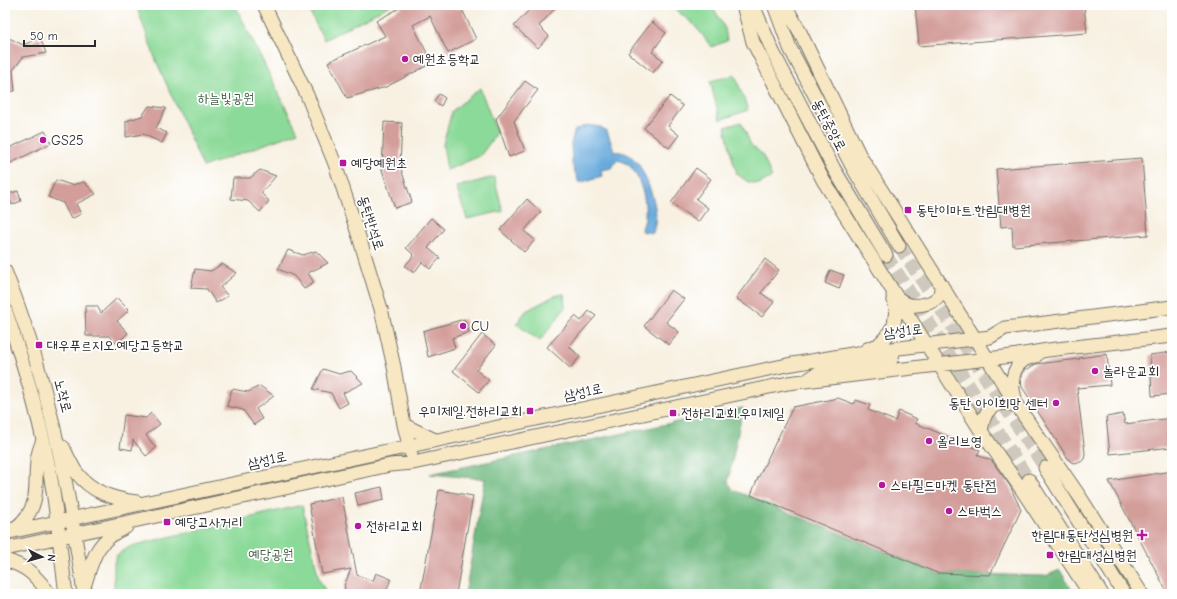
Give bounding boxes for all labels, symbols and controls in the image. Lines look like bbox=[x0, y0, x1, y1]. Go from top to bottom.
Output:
scale bar bbox=[24, 22, 95, 48]
text: 50 m bbox=[30, 29, 58, 43]
place label: 예원초등학교 bbox=[413, 51, 481, 68]
marker: 예원초등학교 bbox=[400, 54, 410, 64]
park label: 하늘빛공원 bbox=[198, 90, 254, 107]
street label: 동탄중앙로 bbox=[808, 96, 850, 154]
place label: GS25 bbox=[51, 132, 84, 149]
marker: GS25 bbox=[38, 135, 48, 145]
place label: 예당예원초 bbox=[351, 155, 407, 172]
marker: 예당예원초 bbox=[338, 158, 348, 168]
street label: 동탄반석로 bbox=[354, 194, 388, 252]
place label: 동탄이마트.한림대병원 bbox=[916, 202, 1031, 219]
marker: 동탄이마트.한림대병원 bbox=[903, 205, 913, 215]
place label: CU bbox=[471, 318, 489, 335]
street label: 삼성1로 bbox=[882, 320, 924, 342]
marker: CU bbox=[458, 321, 468, 331]
place label: 대우푸르지오.예당고등학교 bbox=[47, 337, 184, 354]
marker: 대우푸르지오.예당고등학교 bbox=[34, 340, 44, 350]
place label: 놀라운교회 bbox=[1103, 363, 1159, 380]
marker: 놀라운교회 bbox=[1090, 366, 1100, 376]
street label: 노작로 bbox=[50, 377, 76, 415]
street label: 삼성1로 bbox=[562, 380, 604, 404]
place label: 동탄 아이희망 센터 bbox=[949, 395, 1048, 412]
marker: 동탄 아이희망 센터 bbox=[1051, 398, 1061, 408]
place label: 우미제일.전하리교회 bbox=[418, 403, 522, 420]
place label: 전하리교회.우미제일 bbox=[681, 405, 785, 422]
marker: 우미제일.전하리교회 bbox=[525, 406, 535, 416]
marker: 전하리교회.우미제일 bbox=[668, 408, 678, 418]
place label: 올리브영 bbox=[937, 433, 982, 450]
marker: 올리브영 bbox=[924, 436, 934, 446]
street label: 삼성1로 bbox=[246, 448, 288, 472]
place label: 스타필드마켓 동탄점 bbox=[890, 477, 996, 494]
marker: 스타필드마켓 동탄점 bbox=[877, 480, 887, 490]
place label: 스타벅스 bbox=[957, 503, 1002, 520]
marker: 스타벅스 bbox=[944, 506, 954, 516]
place label: 예당고사거리 bbox=[175, 514, 243, 531]
marker: 예당고사거리 bbox=[162, 517, 172, 527]
place label: 전하리교회 bbox=[366, 518, 422, 535]
marker: 전하리교회 bbox=[353, 521, 363, 531]
place label: 한림대동탄성심병원 bbox=[1032, 527, 1133, 544]
marker: 한림대동탄성심병원 bbox=[1136, 529, 1148, 541]
north arrow bbox=[22, 537, 62, 577]
park label: 예당공원 bbox=[248, 546, 294, 563]
place label: 한림대성심병원 bbox=[1058, 547, 1137, 564]
marker: 한림대성심병원 bbox=[1045, 550, 1055, 560]
text: N bbox=[45, 554, 58, 562]

